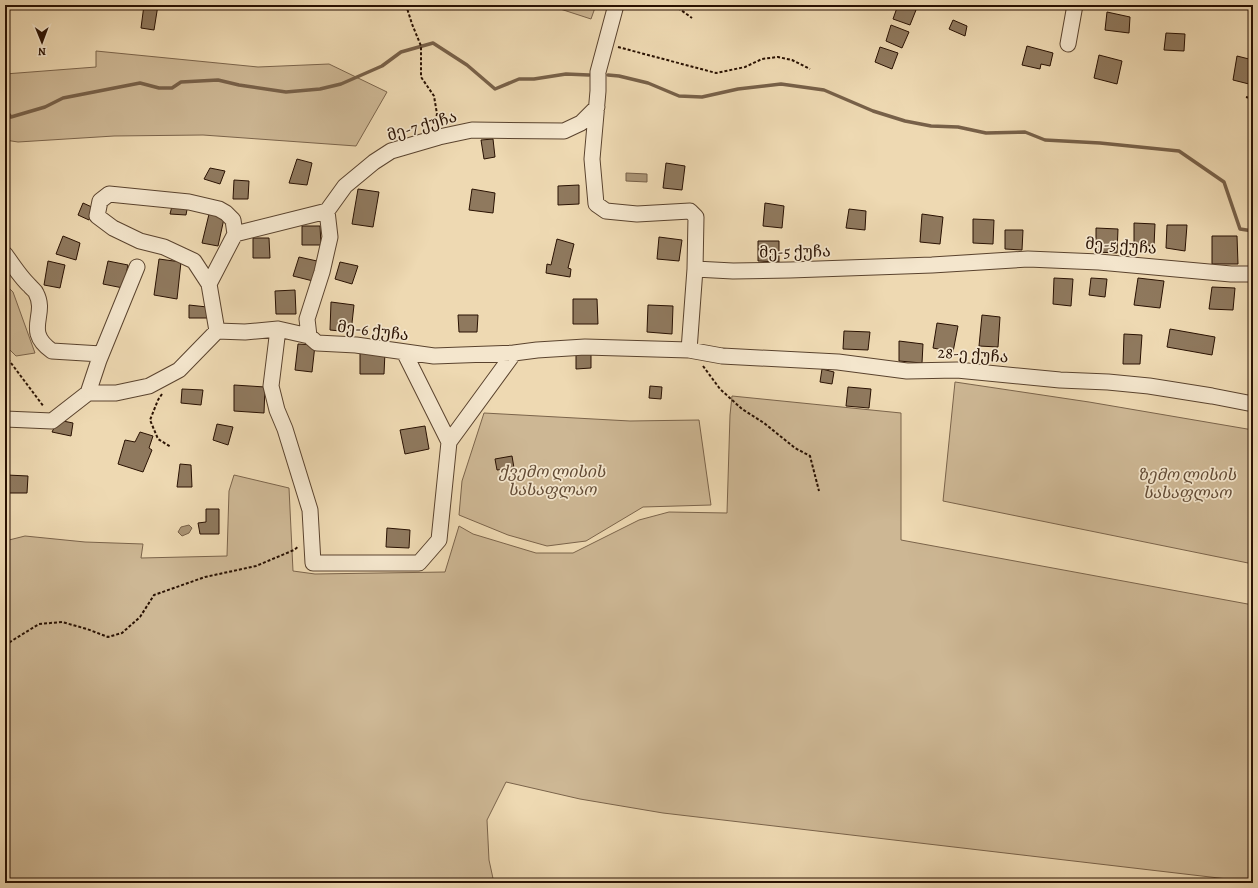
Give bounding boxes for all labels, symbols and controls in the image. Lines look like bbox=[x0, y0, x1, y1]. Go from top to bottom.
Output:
north arrow bbox=[22, 22, 62, 62]
text: N bbox=[38, 44, 46, 59]
street label: მე-7 ქუჩა bbox=[385, 106, 459, 146]
street label: მე-5 ქუჩა bbox=[1085, 233, 1157, 259]
street label: მე-5 ქუჩა bbox=[759, 240, 831, 264]
street label: მე-6 ქუჩა bbox=[336, 316, 410, 346]
street label: 28-ე ქუჩა bbox=[937, 342, 1009, 368]
park label: ქვემო ლისის სასაფლაო bbox=[499, 461, 606, 501]
park label: ზემო ლისის სასაფლაო bbox=[1138, 464, 1236, 504]

